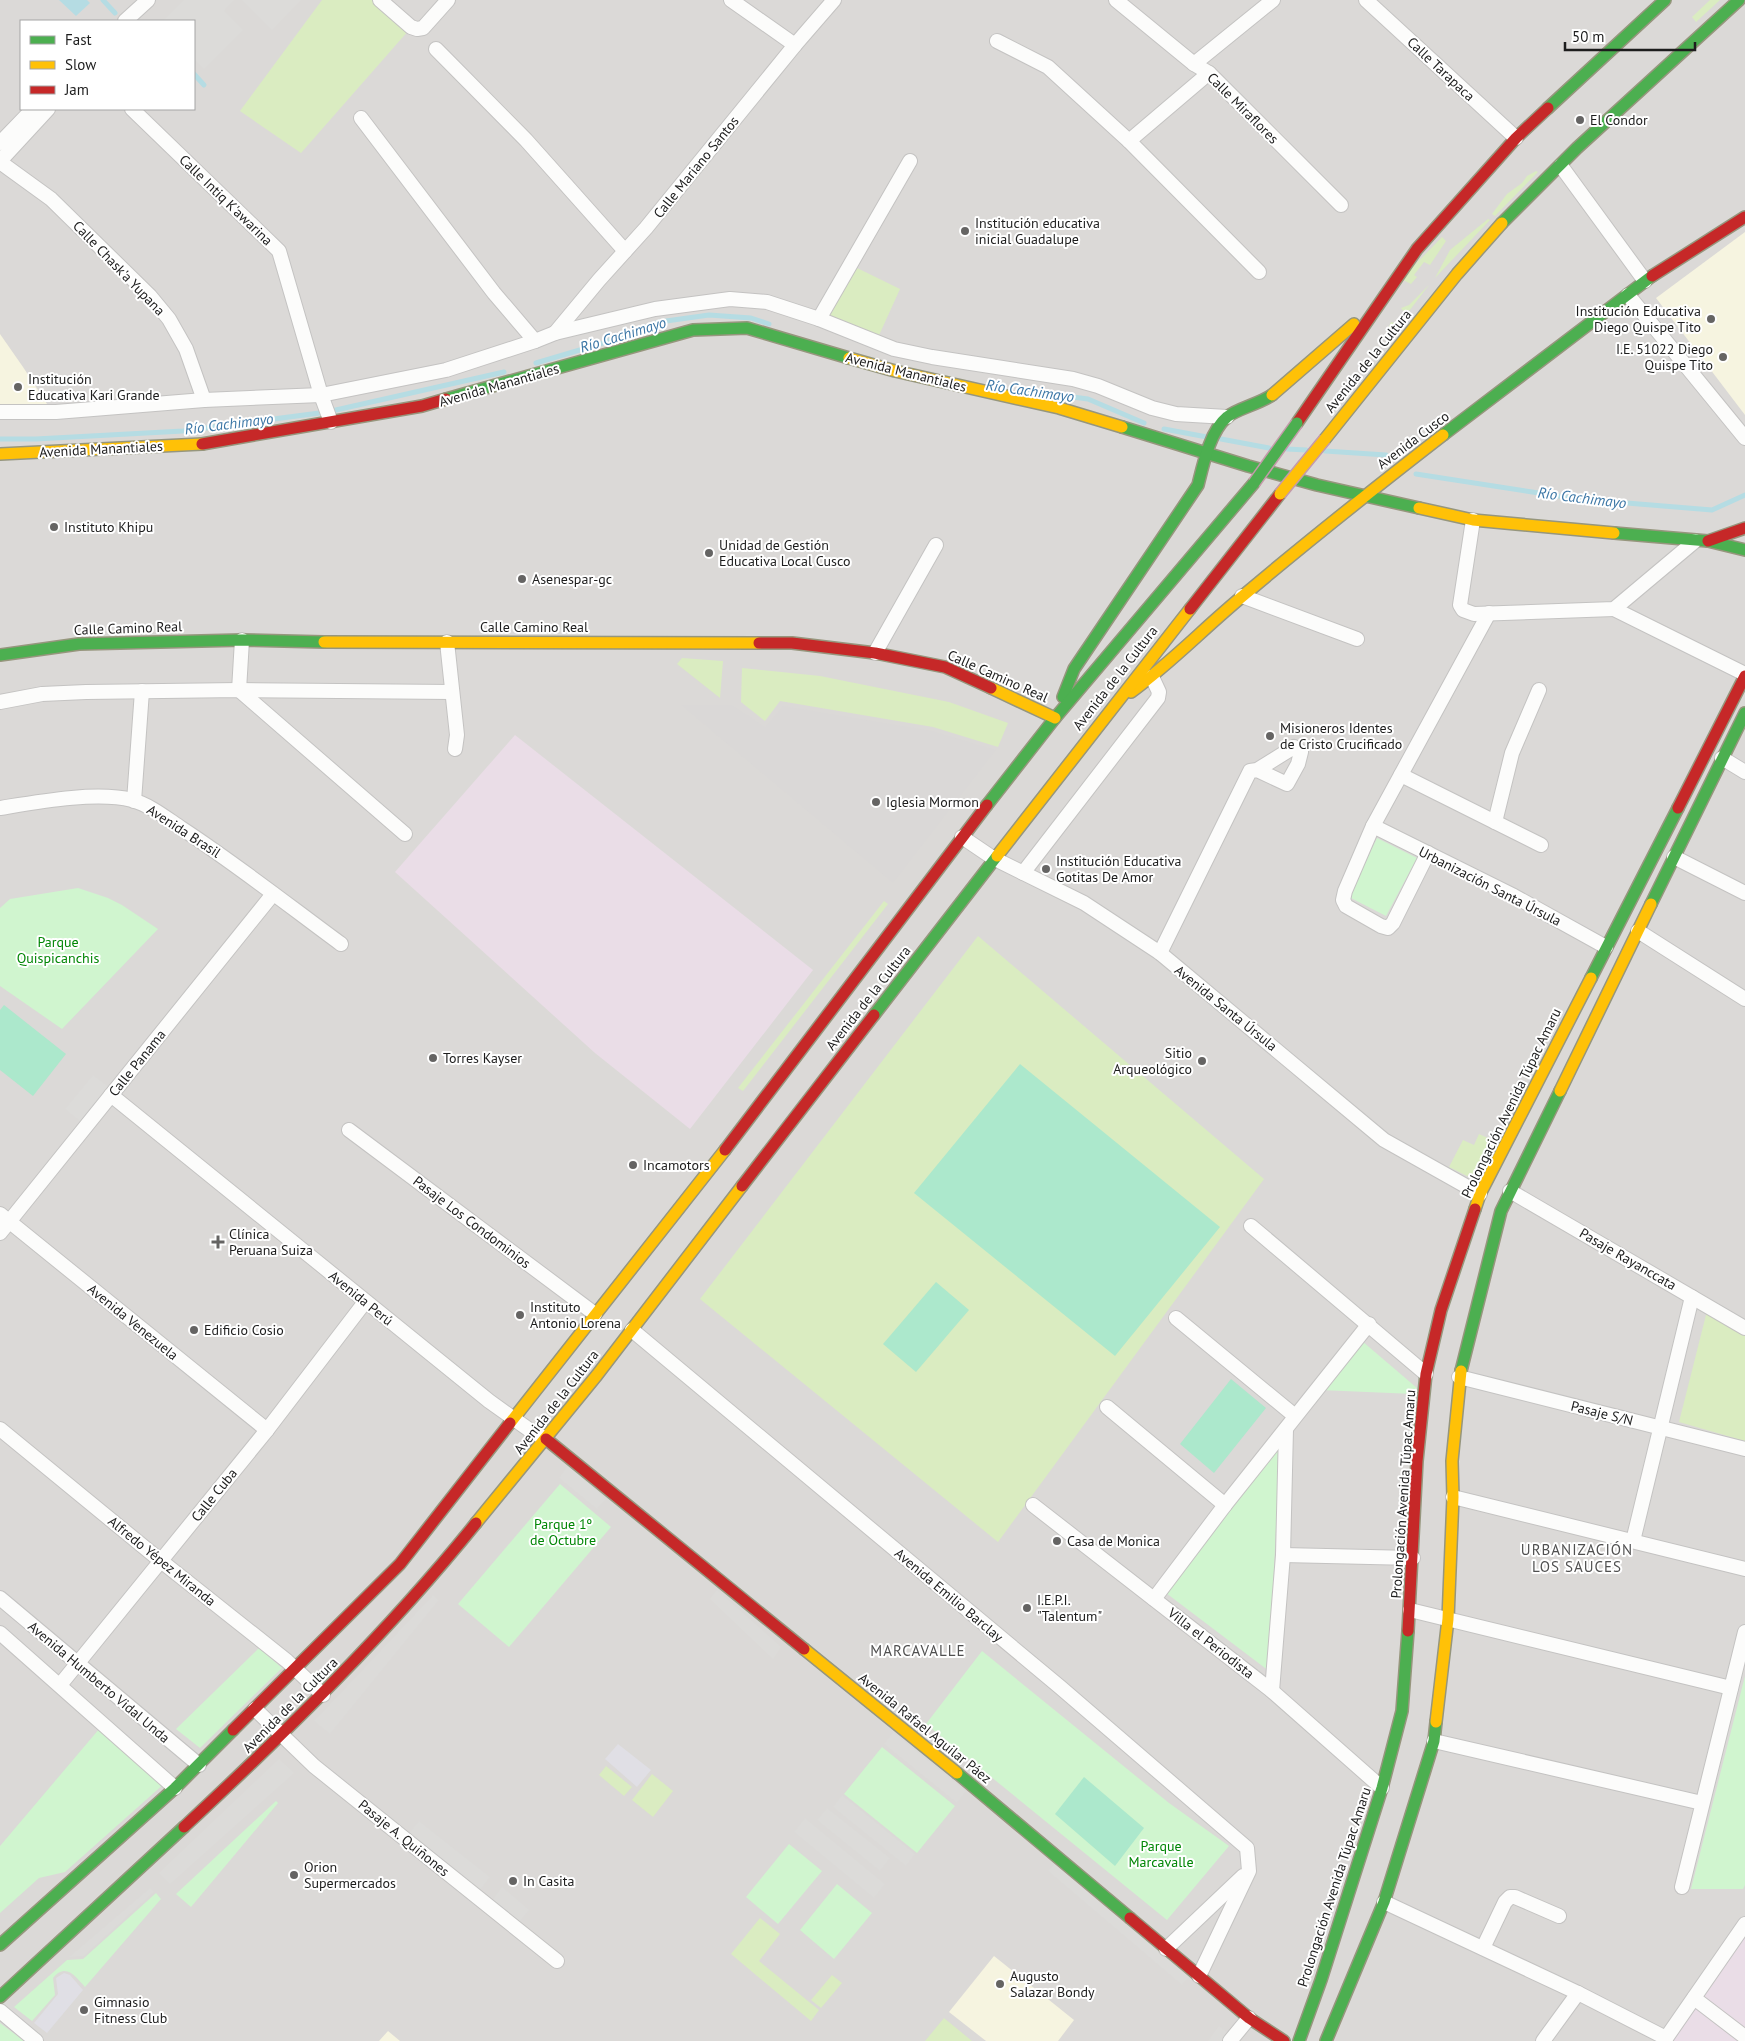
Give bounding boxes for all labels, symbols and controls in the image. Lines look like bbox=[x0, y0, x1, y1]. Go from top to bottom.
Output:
legend bbox=[20, 20, 195, 110]
scale bar bbox=[1565, 20, 1695, 52]
text: 50 m bbox=[1572, 27, 1605, 46]
text: Fast bbox=[65, 30, 92, 49]
street label: Calle Tarapaca bbox=[1403, 33, 1479, 105]
text: Slow bbox=[65, 55, 96, 74]
street label: Calle Miraflores bbox=[1204, 69, 1283, 148]
text: Jam bbox=[64, 80, 89, 99]
place label: El Condor bbox=[1590, 111, 1648, 129]
street label: Calle Mariano Santos bbox=[649, 112, 743, 222]
marker: El Condor bbox=[1574, 114, 1586, 126]
street label: Calle Intiq K'awarina bbox=[175, 151, 277, 249]
place label: Institución educativa inicial Guadalupe bbox=[975, 214, 1100, 248]
street label: Calle Chask'a Yupana bbox=[69, 217, 169, 319]
marker: Institución educativa inicial Guadalupe bbox=[959, 225, 971, 237]
place label: Institución Educativa Diego Quispe Tito bbox=[1576, 302, 1701, 336]
street label: Avenida de la Cultura bbox=[1321, 306, 1415, 416]
water label: Río Cachimayo bbox=[577, 312, 668, 357]
marker: Institución Educativa Diego Quispe Tito bbox=[1705, 313, 1717, 325]
place label: I.E. 51022 Diego Quispe Tito bbox=[1616, 340, 1713, 374]
street label: Avenida Manantiales bbox=[844, 348, 968, 396]
marker: I.E. 51022 Diego Quispe Tito bbox=[1717, 351, 1729, 363]
street label: Avenida Manantiales bbox=[437, 359, 561, 411]
place label: Institución Educativa Kari Grande bbox=[28, 370, 160, 404]
water label: Río Cachimayo bbox=[985, 375, 1076, 406]
marker: Institución Educativa Kari Grande bbox=[12, 381, 24, 393]
street label: Avenida Cusco bbox=[1373, 407, 1453, 473]
water label: Río Cachimayo bbox=[184, 409, 274, 438]
street label: Avenida Manantiales bbox=[39, 437, 163, 461]
water label: Río Cachimayo bbox=[1537, 483, 1627, 512]
place label: Instituto Khipu bbox=[64, 518, 153, 536]
marker: Instituto Khipu bbox=[48, 521, 60, 533]
place label: Unidad de Gestión Educativa Local Cusco bbox=[719, 536, 850, 570]
marker: Unidad de Gestión Educativa Local Cusco bbox=[703, 547, 715, 559]
place label: Asenespar-gc bbox=[532, 570, 612, 588]
marker: Asenespar-gc bbox=[516, 573, 528, 585]
street label: Calle Camino Real bbox=[74, 617, 182, 639]
street label: Calle Camino Real bbox=[480, 618, 588, 636]
street label: Avenida de la Cultura bbox=[1069, 622, 1161, 734]
street label: Calle Camino Real bbox=[945, 646, 1051, 706]
place label: Misioneros Identes de Cristo Crucificado bbox=[1280, 719, 1402, 753]
marker: Misioneros Identes de Cristo Crucificado bbox=[1264, 730, 1276, 742]
place label: Iglesia Mormon bbox=[886, 793, 979, 811]
marker: Iglesia Mormon bbox=[870, 796, 882, 808]
street label: Avenida Brasil bbox=[144, 800, 224, 862]
street label: Urbanización Santa Úrsula bbox=[1416, 842, 1564, 930]
place label: Institución Educativa Gotitas De Amor bbox=[1056, 852, 1181, 886]
marker: Institución Educativa Gotitas De Amor bbox=[1040, 863, 1052, 875]
park label: Parque Quispicanchis bbox=[17, 933, 99, 967]
street label: Avenida de la Cultura bbox=[822, 942, 914, 1054]
street label: Avenida Santa Úrsula bbox=[1171, 961, 1281, 1055]
street label: Prolongación Avenida Túpac Amaru bbox=[1457, 1005, 1565, 1201]
street label: Calle Panama bbox=[105, 1026, 169, 1100]
place label: Sitio Arqueológico bbox=[1113, 1044, 1192, 1078]
place label: Torres Kayser bbox=[443, 1049, 522, 1067]
marker: Torres Kayser bbox=[427, 1052, 439, 1064]
marker: Sitio Arqueológico bbox=[1196, 1055, 1208, 1067]
place label: Incamotors bbox=[643, 1156, 710, 1174]
marker: Incamotors bbox=[627, 1159, 639, 1171]
street label: Pasaje Los Condominios bbox=[410, 1172, 535, 1272]
street label: Pasaje Rayanccata bbox=[1576, 1224, 1680, 1294]
place label: Clínica Peruana Suiza bbox=[229, 1225, 313, 1259]
marker: Clínica Peruana Suiza bbox=[211, 1235, 225, 1249]
street label: Avenida Perú bbox=[325, 1267, 397, 1329]
street label: Avenida Venezuela bbox=[84, 1280, 182, 1364]
place label: Instituto Antonio Lorena bbox=[530, 1298, 621, 1332]
marker: Instituto Antonio Lorena bbox=[514, 1309, 526, 1321]
place label: Edificio Cosio bbox=[204, 1321, 284, 1339]
marker: Edificio Cosio bbox=[188, 1324, 200, 1336]
street label: Avenida de la Cultura bbox=[510, 1346, 602, 1458]
street label: Prolongación Avenida Túpac Amaru bbox=[1387, 1389, 1419, 1599]
street label: Pasaje S/N bbox=[1569, 1397, 1635, 1429]
street label: Calle Cuba bbox=[187, 1465, 241, 1525]
street label: Alfredo Yépez Miranda bbox=[104, 1512, 220, 1610]
park label: Parque 1º de Octubre bbox=[530, 1515, 596, 1549]
place label: Casa de Monica bbox=[1067, 1532, 1160, 1550]
marker: Casa de Monica bbox=[1051, 1535, 1063, 1547]
district label: URBANIZACIÓN LOS SAUCES bbox=[1521, 1540, 1633, 1576]
street label: Avenida Emilio Barclay bbox=[891, 1544, 1007, 1646]
place label: I.E.P.I. "Talentum" bbox=[1037, 1591, 1102, 1625]
marker: I.E.P.I. "Talentum" bbox=[1021, 1602, 1033, 1614]
street label: Villa el Periodista bbox=[1163, 1603, 1258, 1682]
street label: Avenida Humberto Vidal Unda bbox=[24, 1617, 174, 1747]
district label: MARCAVALLE bbox=[870, 1641, 966, 1660]
street label: Avenida de la Cultura bbox=[239, 1653, 342, 1756]
street label: Avenida Rafael Aguilar Páez bbox=[855, 1669, 995, 1787]
street label: Prolongación Avenida Túpac Amaru bbox=[1293, 1785, 1375, 1989]
street label: Pasaje A. Quiñones bbox=[355, 1796, 453, 1880]
park label: Parque Marcavalle bbox=[1128, 1837, 1194, 1871]
place label: Orion Supermercados bbox=[304, 1858, 396, 1892]
marker: Orion Supermercados bbox=[288, 1869, 300, 1881]
place label: In Casita bbox=[523, 1872, 575, 1890]
marker: In Casita bbox=[507, 1875, 519, 1887]
place label: Augusto Salazar Bondy bbox=[1010, 1967, 1095, 2001]
marker: Augusto Salazar Bondy bbox=[994, 1978, 1006, 1990]
place label: Gimnasio Fitness Club bbox=[94, 1993, 167, 2027]
marker: Gimnasio Fitness Club bbox=[78, 2004, 90, 2016]

